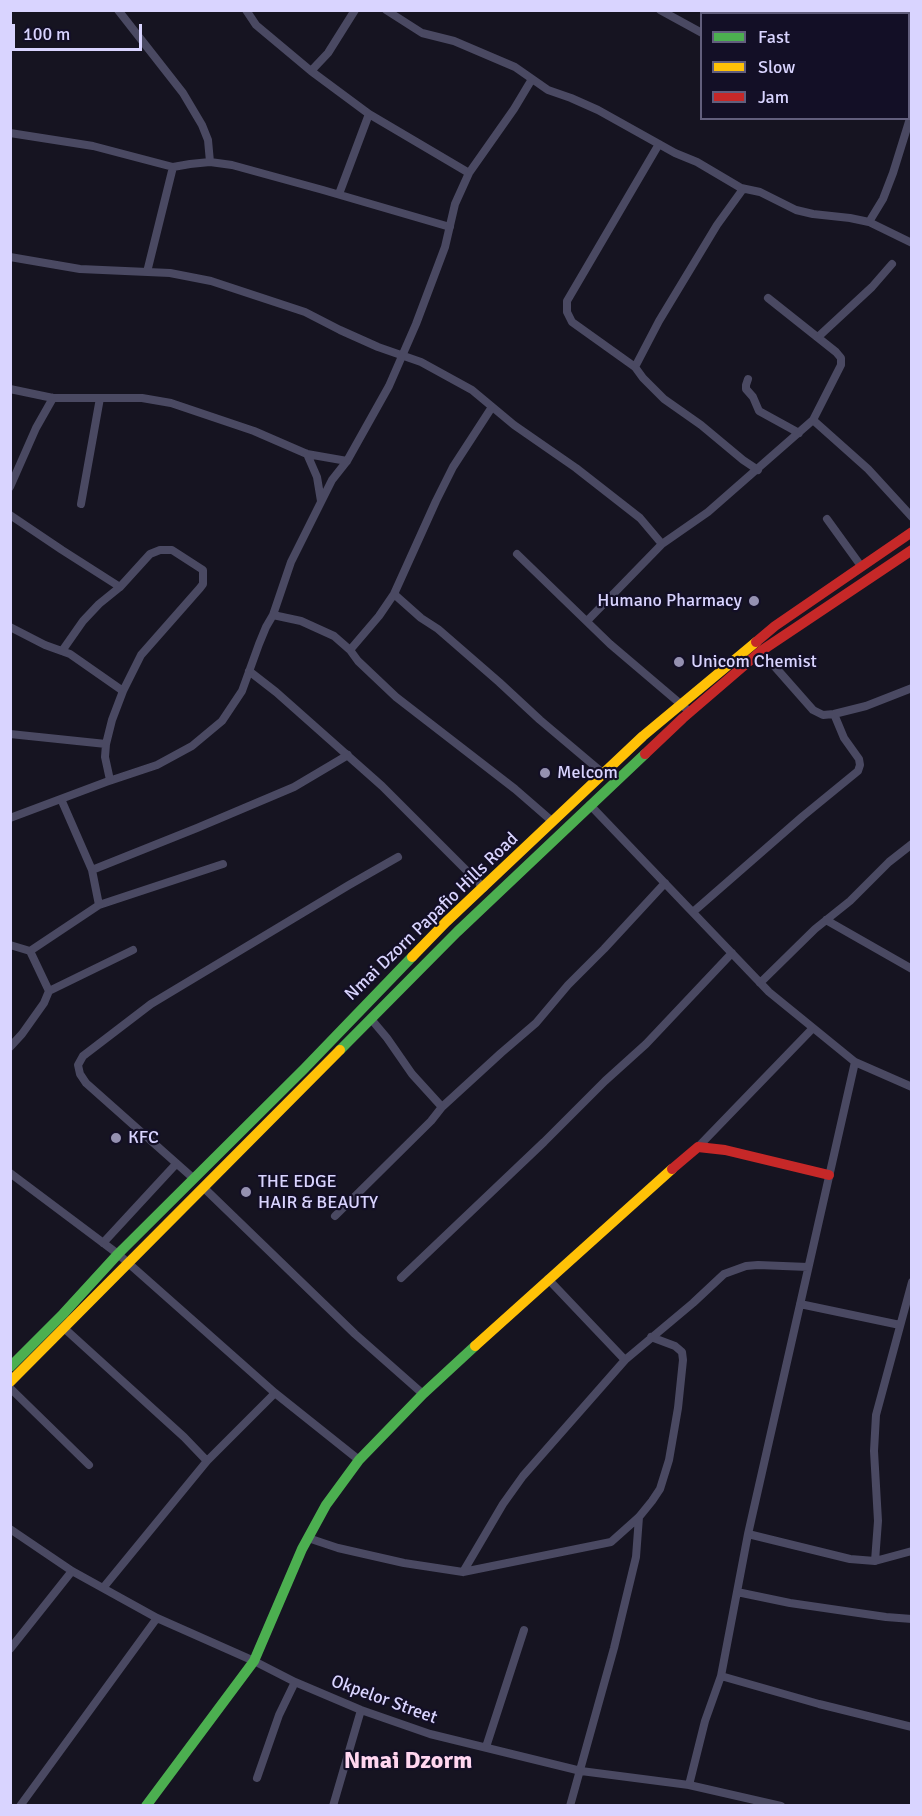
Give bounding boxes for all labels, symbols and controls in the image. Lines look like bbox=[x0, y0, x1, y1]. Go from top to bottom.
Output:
scale bar bbox=[15, 12, 146, 50]
legend bbox=[700, 12, 910, 120]
text: 100 m bbox=[23, 23, 70, 45]
text: Fast bbox=[758, 26, 790, 48]
text: Slow bbox=[758, 56, 795, 78]
text: Jam bbox=[758, 86, 789, 108]
place label: Humano Pharmacy bbox=[597, 590, 742, 612]
marker: Humano Pharmacy bbox=[747, 594, 761, 608]
place label: Unicom Chemist bbox=[691, 651, 817, 673]
marker: Unicom Chemist bbox=[672, 655, 686, 669]
place label: Melcom bbox=[557, 762, 618, 784]
marker: Melcom bbox=[538, 766, 552, 780]
street label: Nmai Dzorn Papafio Hills Road bbox=[341, 828, 523, 1006]
place label: KFC bbox=[128, 1127, 159, 1149]
marker: KFC bbox=[109, 1131, 123, 1145]
place label: THE EDGE HAIR & BEAUTY bbox=[258, 1171, 378, 1214]
marker: THE EDGE HAIR & BEAUTY bbox=[239, 1185, 253, 1199]
street label: Okpelor Street bbox=[328, 1671, 440, 1729]
district label: Nmai Dzorm bbox=[344, 1748, 472, 1776]

